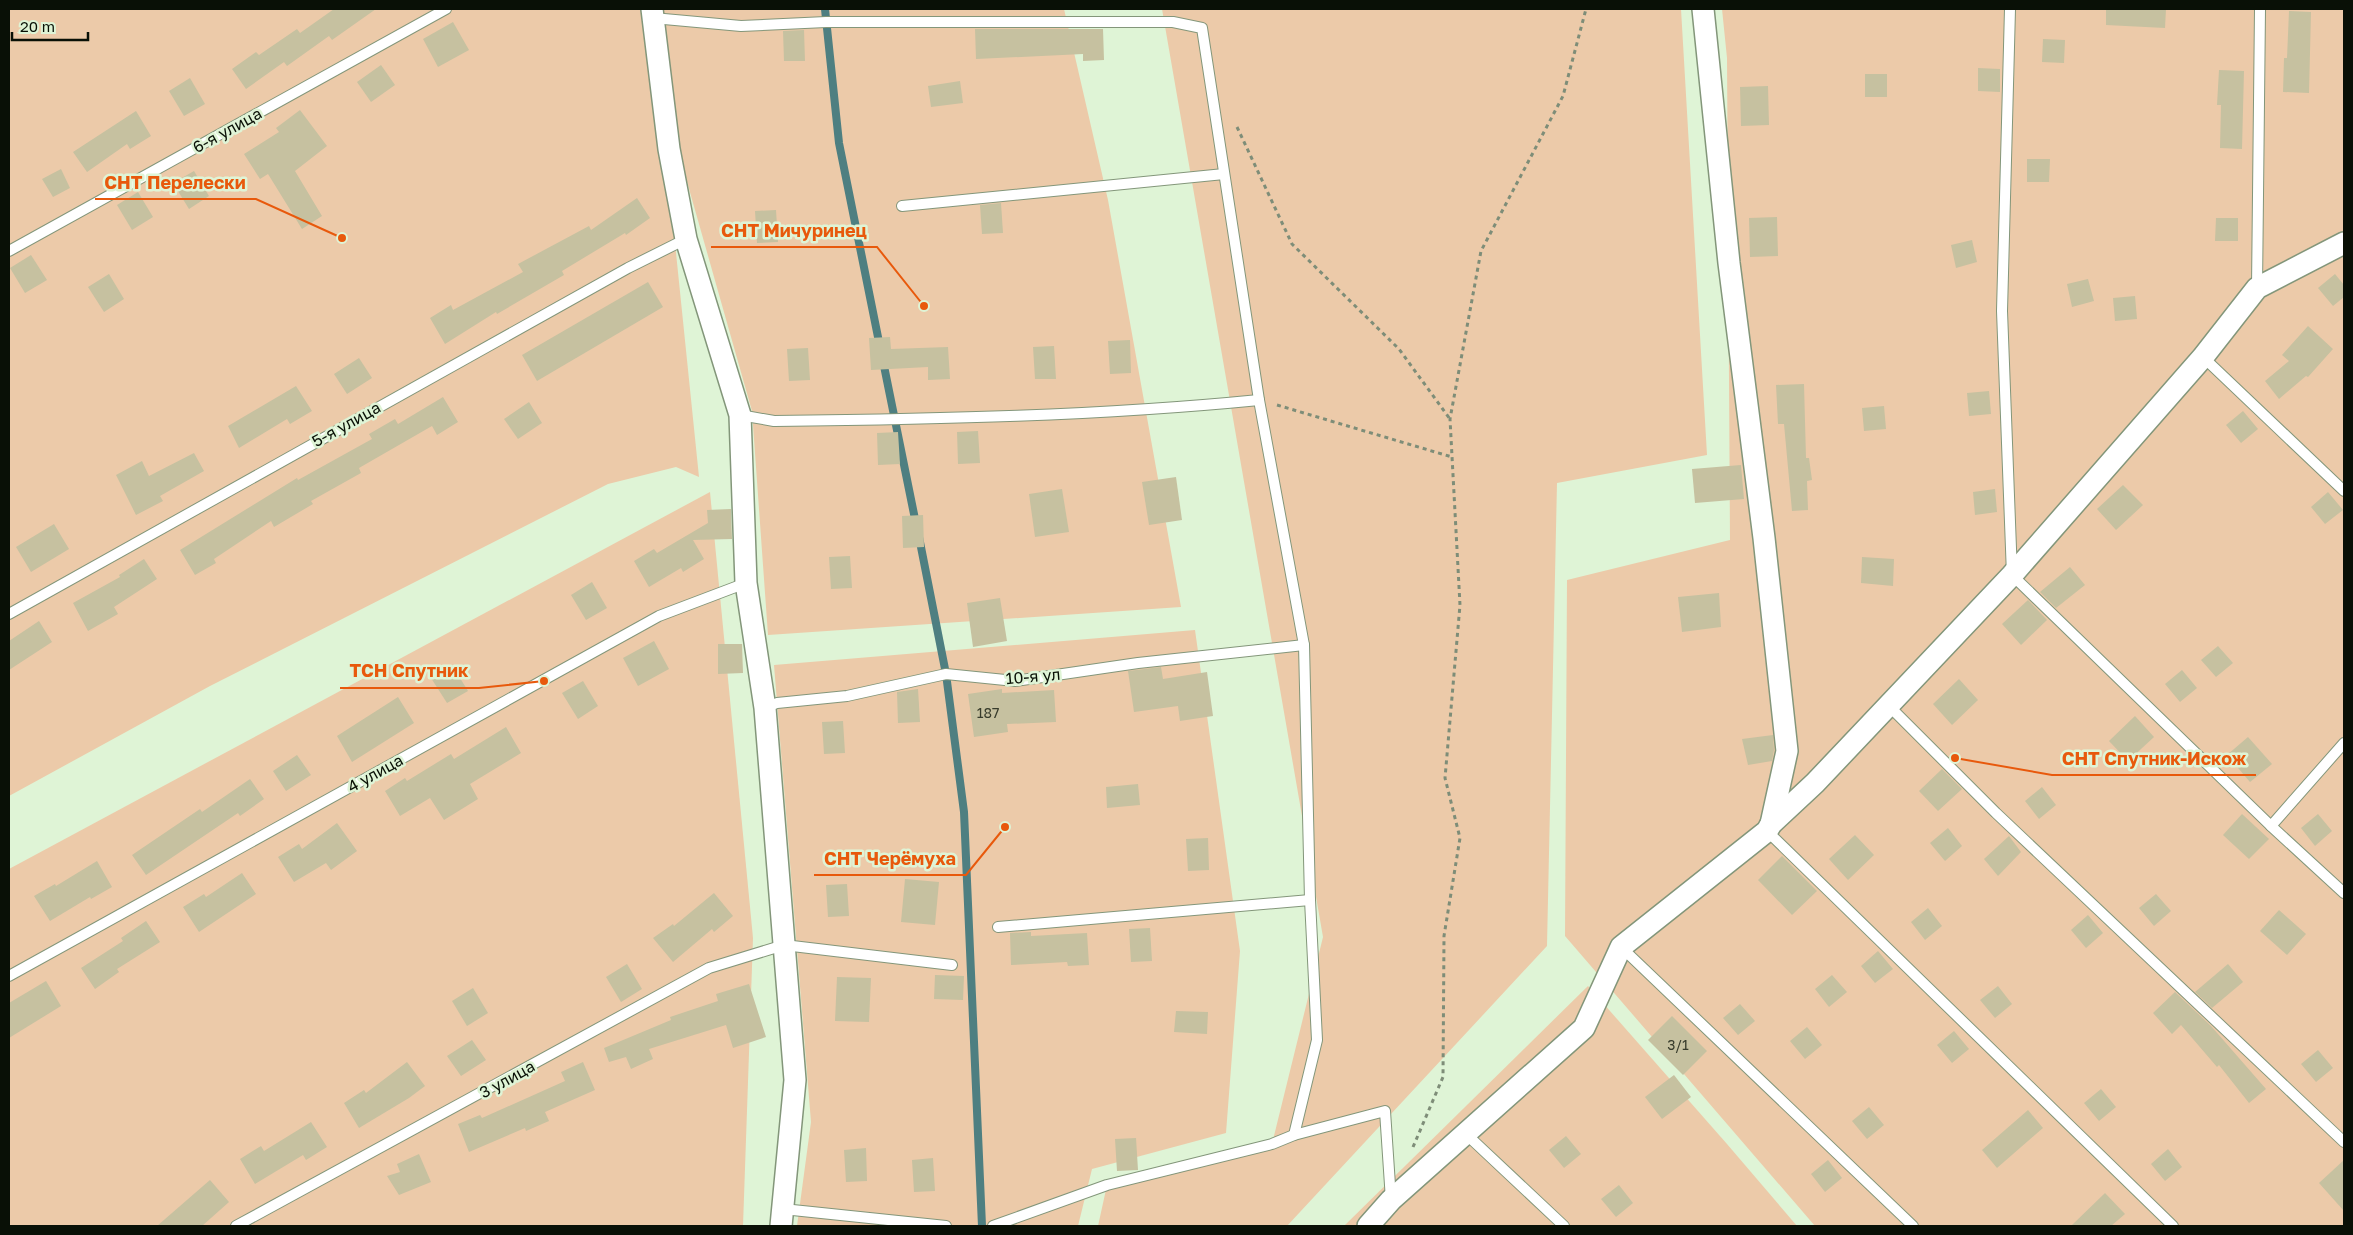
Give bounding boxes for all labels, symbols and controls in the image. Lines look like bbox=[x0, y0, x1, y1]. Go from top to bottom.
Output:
scale bar bbox=[12, 10, 89, 42]
text: 20 m bbox=[20, 17, 55, 35]
street label: 6-я улица bbox=[189, 103, 265, 157]
callout: СНТ Перелески bbox=[95, 166, 256, 199]
text: СНТ Перелески bbox=[104, 171, 246, 193]
callout: СНТ Мичуринец bbox=[711, 214, 877, 247]
text: СНТ Мичуринец bbox=[721, 219, 867, 241]
street label: 5-я улица bbox=[308, 397, 384, 451]
callout: ТСН Спутник bbox=[340, 655, 479, 688]
text: ТСН Спутник bbox=[350, 659, 469, 681]
street label: 10-я ул bbox=[1005, 664, 1061, 688]
house number: 187 bbox=[977, 704, 999, 721]
callout: СНТ Спутник-Искож bbox=[2052, 742, 2256, 775]
text: СНТ Спутник-Искож bbox=[2062, 747, 2247, 769]
street label: 4 улица bbox=[344, 750, 406, 796]
callout: СНТ Черёмуха bbox=[814, 842, 966, 875]
text: СНТ Черёмуха bbox=[824, 847, 956, 869]
house number: 3/1 bbox=[1667, 1036, 1689, 1053]
street label: 3 улица bbox=[476, 1056, 538, 1102]

